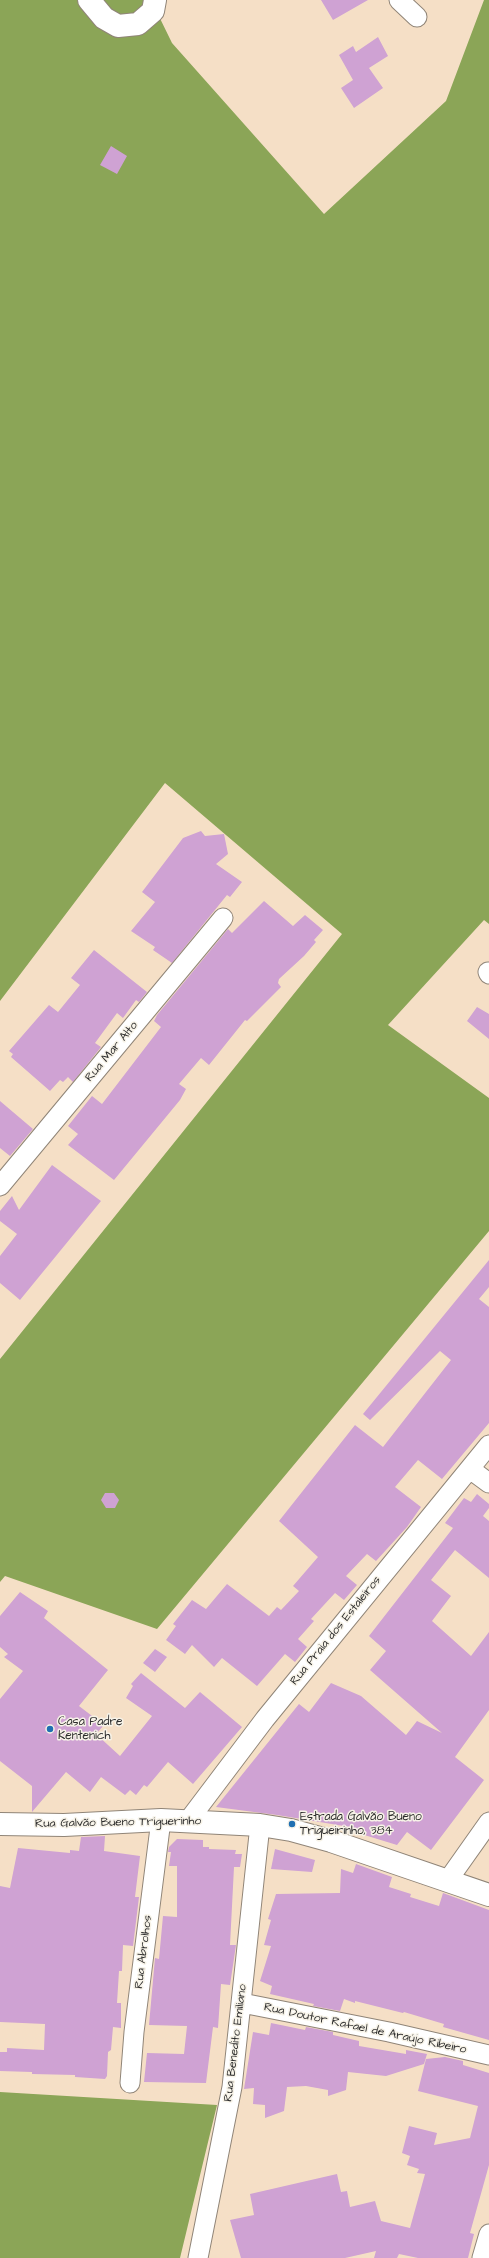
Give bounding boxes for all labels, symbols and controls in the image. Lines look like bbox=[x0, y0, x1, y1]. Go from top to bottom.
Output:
street label: Rua Mar Alto bbox=[83, 1019, 141, 1085]
street label: Rua Praia dos Estaleiros bbox=[288, 1574, 384, 1688]
place label: Casa Padre Kentenich bbox=[58, 1715, 123, 1743]
marker: Casa Padre Kentenich bbox=[45, 1724, 55, 1734]
place label: Estrada Galvão Bueno Trigueirinho, 384 bbox=[300, 1810, 422, 1838]
street label: Rua Galvão Bueno Triguerinho bbox=[35, 1814, 201, 1832]
marker: Estrada Galvão Bueno Trigueirinho, 384 bbox=[287, 1819, 297, 1829]
street label: Rua Abrolhos bbox=[132, 1914, 156, 1990]
street label: Rua Benedito Emiliano bbox=[222, 1983, 250, 2103]
street label: Rua Doutor Rafael de Araújo Ribeiro bbox=[262, 2000, 468, 2058]

